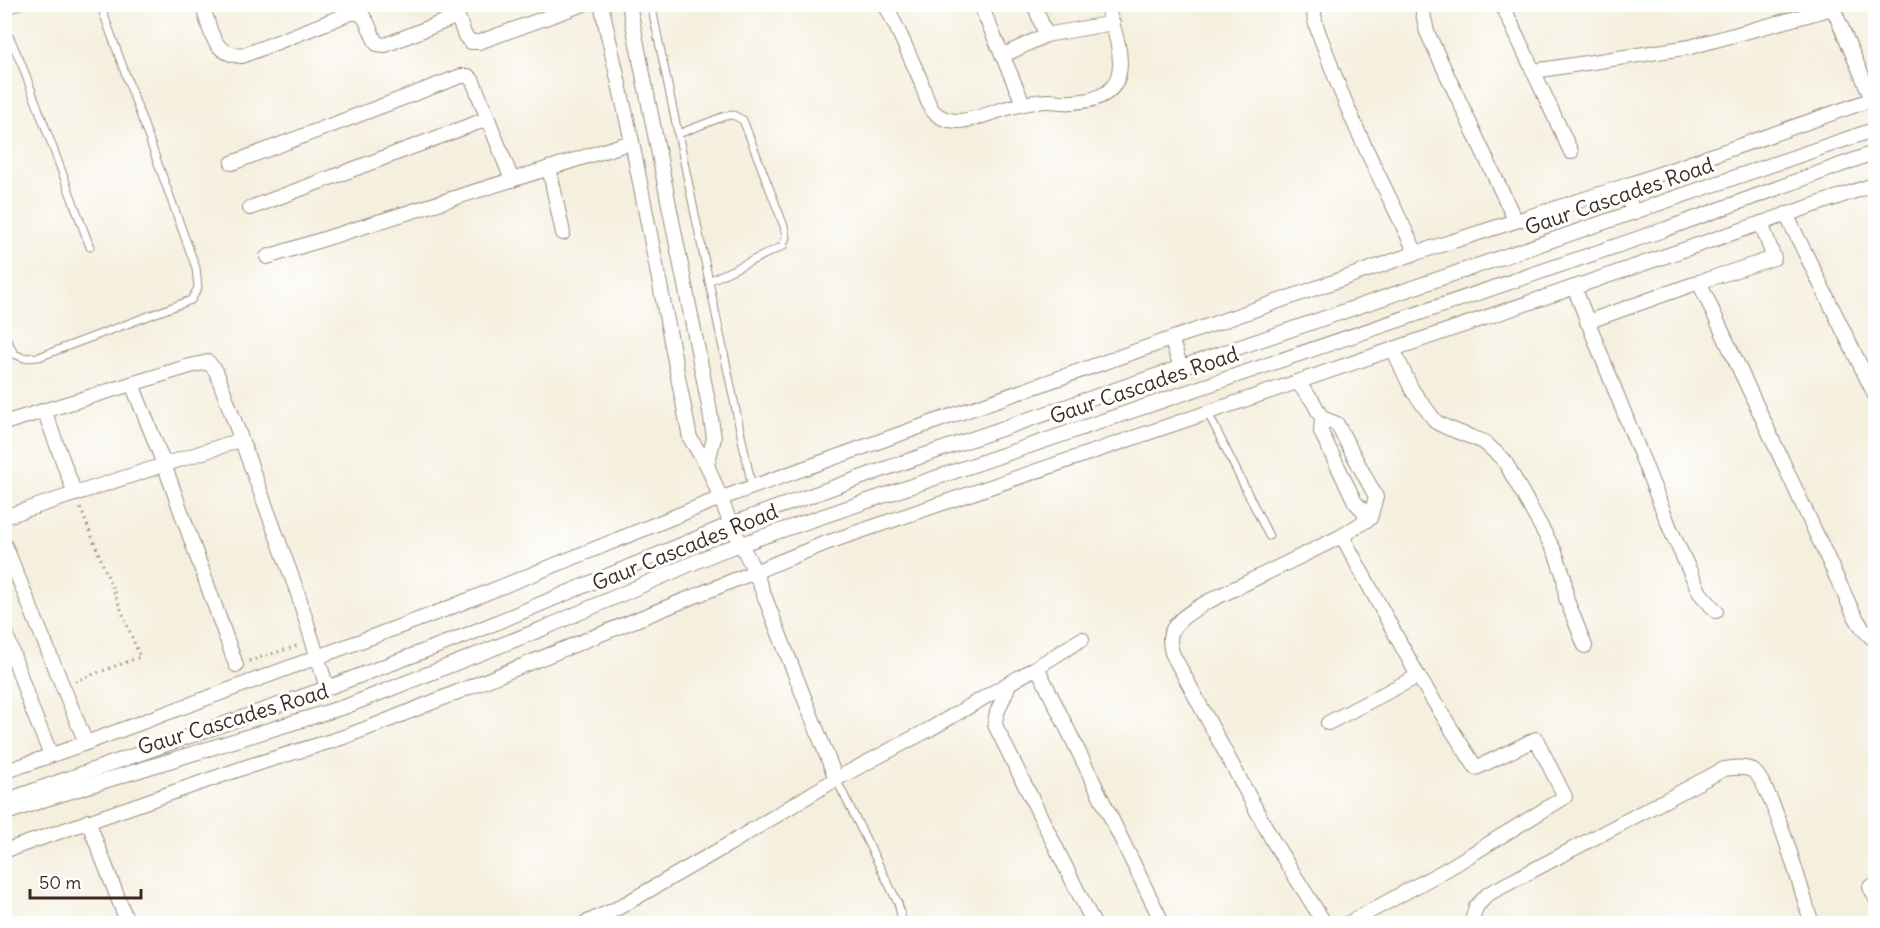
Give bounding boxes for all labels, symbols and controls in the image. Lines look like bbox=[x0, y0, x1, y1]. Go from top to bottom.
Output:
street label: Gaur Cascades Road bbox=[1521, 151, 1717, 241]
street label: Gaur Cascades Road bbox=[1046, 340, 1242, 430]
street label: Gaur Cascades Road bbox=[588, 497, 782, 597]
street label: Gaur Cascades Road bbox=[134, 677, 332, 761]
scale bar bbox=[30, 862, 141, 900]
text: 50 m bbox=[39, 871, 81, 894]

